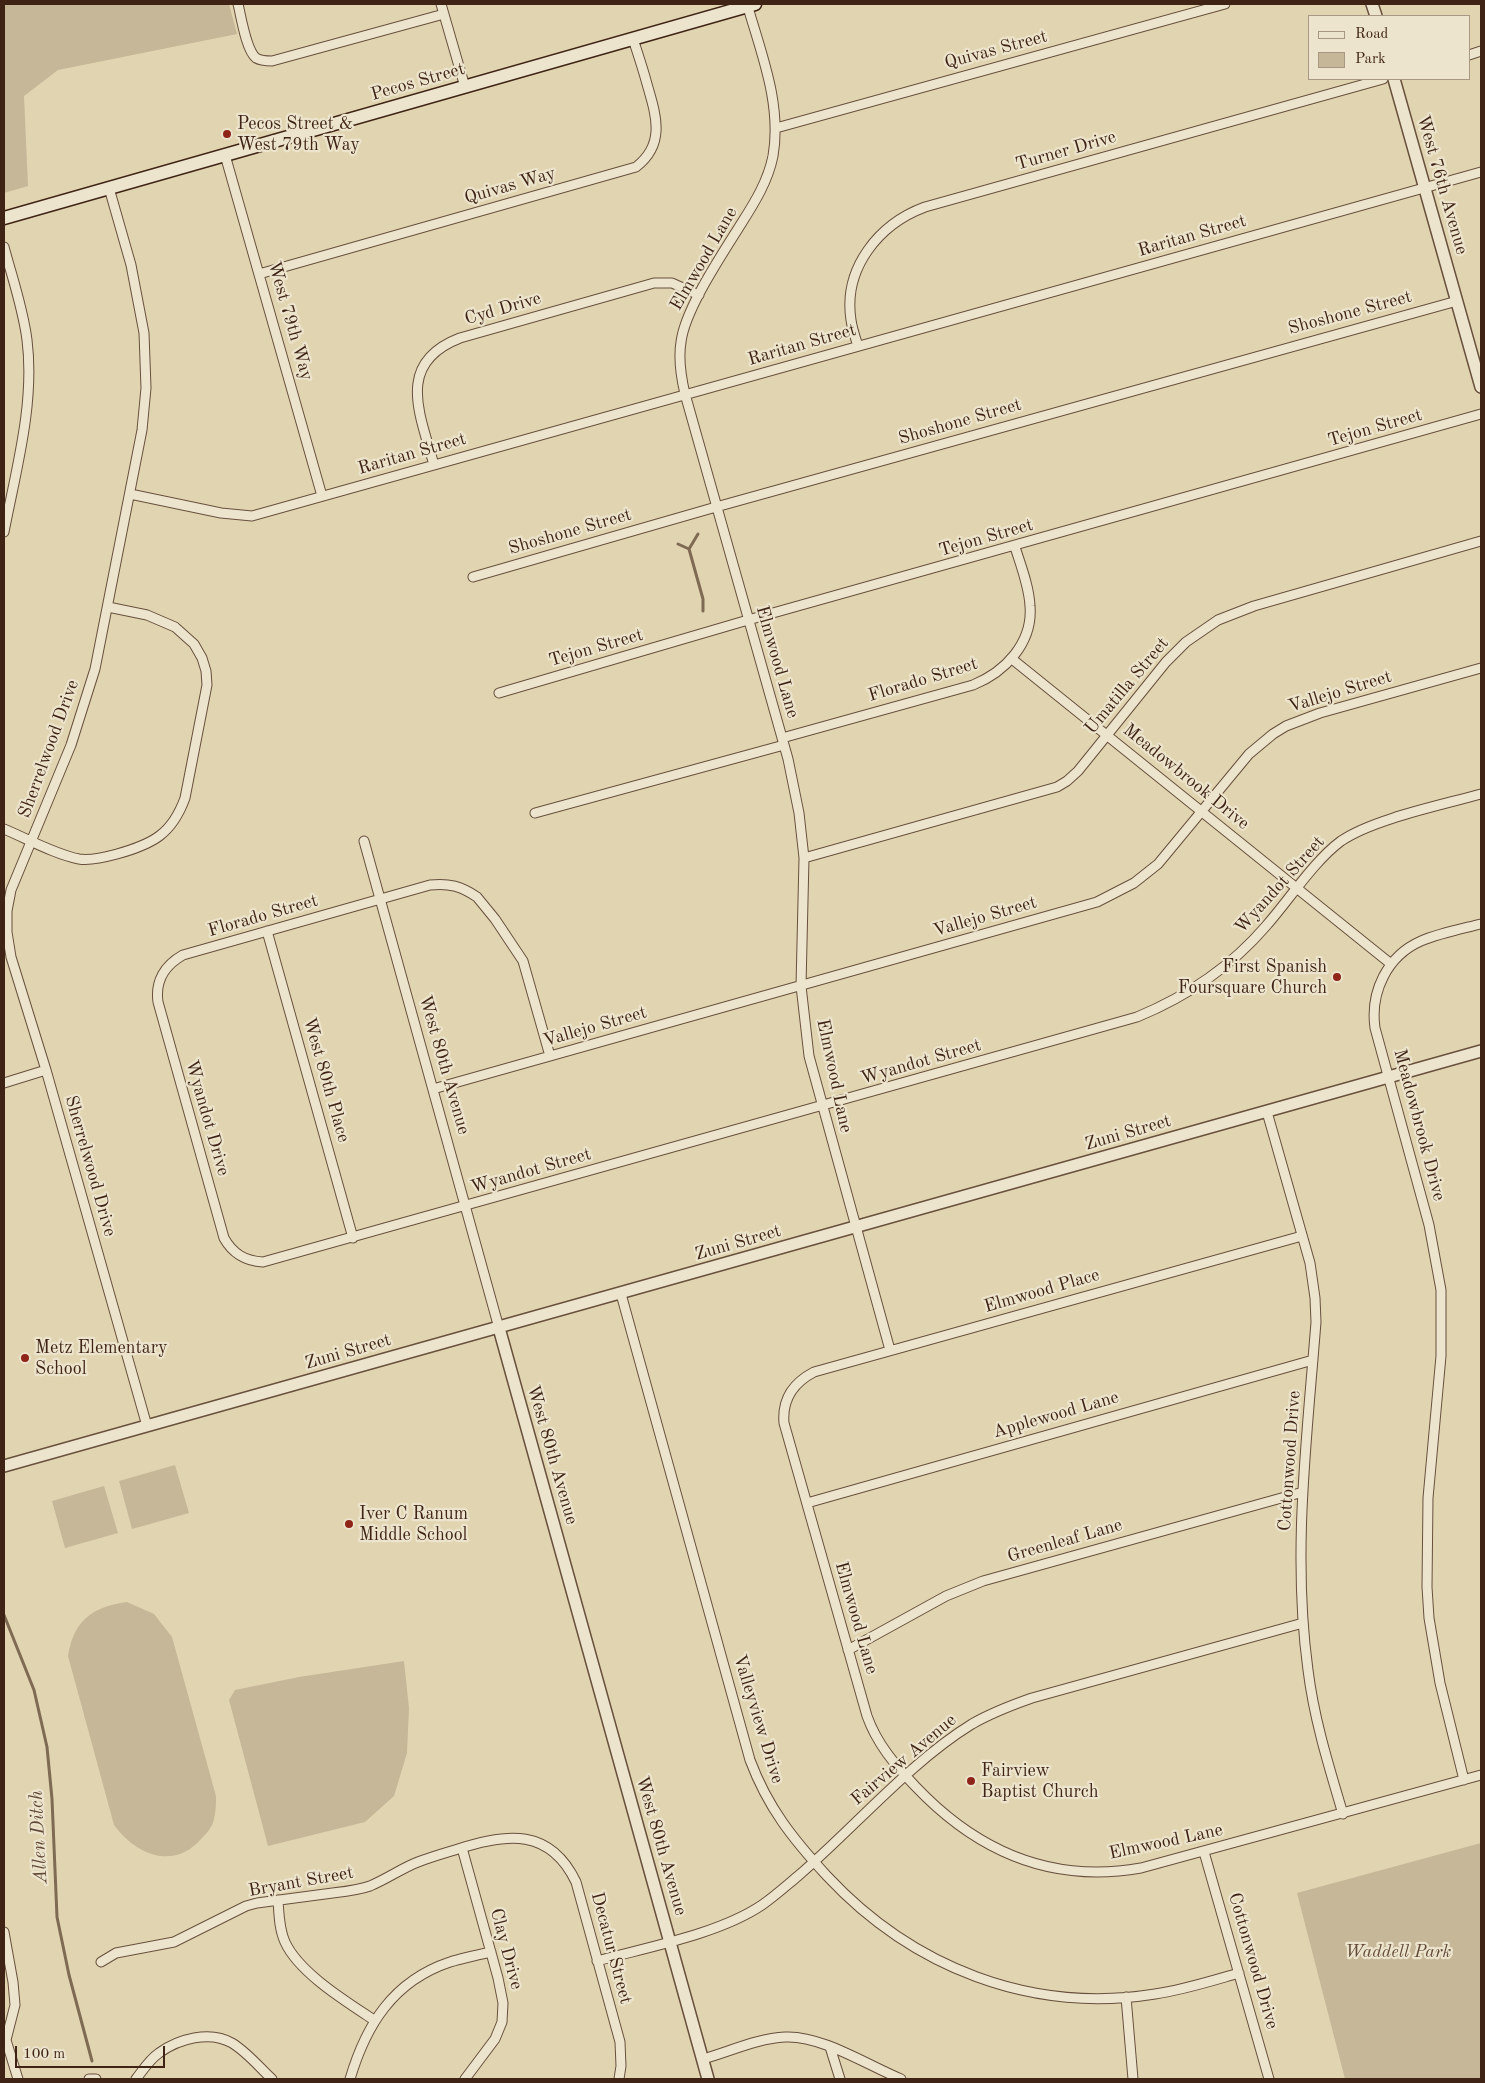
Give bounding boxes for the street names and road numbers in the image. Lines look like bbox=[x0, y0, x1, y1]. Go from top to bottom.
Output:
street label: Quivas Street bbox=[942, 26, 1050, 74]
street label: Pecos Street bbox=[368, 58, 468, 106]
street label: West 76th Avenue bbox=[1412, 113, 1472, 257]
street label: Turner Drive bbox=[1013, 126, 1119, 176]
street label: Quivas Way bbox=[462, 163, 558, 209]
street label: Elmwood Lane bbox=[666, 203, 742, 315]
street label: Raritan Street bbox=[1135, 210, 1249, 262]
street label: West 79th Way bbox=[263, 259, 317, 383]
street label: Shoshone Street bbox=[1286, 286, 1414, 340]
street label: Cyd Drive bbox=[462, 288, 544, 330]
street label: Raritan Street bbox=[745, 319, 859, 371]
street label: Shoshone Street bbox=[896, 394, 1024, 450]
street label: Tejon Street bbox=[1325, 404, 1425, 452]
street label: Raritan Street bbox=[355, 428, 469, 480]
street label: Shoshone Street bbox=[506, 504, 634, 560]
street label: Tejon Street bbox=[936, 514, 1036, 562]
street label: Elmwood Lane bbox=[751, 603, 803, 721]
street label: Tejon Street bbox=[546, 624, 646, 672]
street label: Umatilla Street bbox=[1080, 633, 1174, 739]
street label: Florado Street bbox=[866, 653, 980, 707]
street label: Vallejo Street bbox=[1286, 666, 1394, 718]
street label: Sherrelwood Drive bbox=[14, 677, 84, 821]
street label: Meadowbrook Drive bbox=[1118, 719, 1254, 835]
street label: Wyandot Street bbox=[1230, 832, 1330, 938]
street label: Florado Street bbox=[206, 890, 320, 942]
street label: Vallejo Street bbox=[931, 892, 1039, 942]
street label: West 80th Avenue bbox=[414, 993, 474, 1137]
street label: Vallejo Street bbox=[541, 1002, 649, 1052]
street label: West 80th Place bbox=[298, 1015, 354, 1145]
street label: Elmwood Lane bbox=[811, 1017, 857, 1135]
street label: Wyandot Street bbox=[858, 1035, 984, 1089]
street label: Meadowbrook Drive bbox=[1388, 1047, 1450, 1203]
street label: Wyandot Drive bbox=[180, 1057, 234, 1179]
street label: Sherrelwood Drive bbox=[60, 1093, 120, 1239]
street label: Zuni Street bbox=[1082, 1110, 1174, 1156]
street label: Wyandot Street bbox=[468, 1144, 594, 1198]
street label: Zuni Street bbox=[692, 1220, 784, 1266]
street label: Elmwood Place bbox=[982, 1264, 1102, 1318]
street label: Zuni Street bbox=[302, 1329, 394, 1375]
street label: West 80th Avenue bbox=[522, 1383, 582, 1527]
street label: Applewood Lane bbox=[991, 1387, 1121, 1443]
street label: Cottonwood Drive bbox=[1274, 1390, 1306, 1532]
street label: Greenleaf Lane bbox=[1005, 1514, 1125, 1568]
street label: Elmwood Lane bbox=[830, 1559, 882, 1677]
street label: Valleyview Drive bbox=[728, 1652, 788, 1786]
street label: Fairview Avenue bbox=[847, 1710, 961, 1810]
street label: West 80th Avenue bbox=[631, 1774, 691, 1918]
street label: Elmwood Lane bbox=[1107, 1819, 1225, 1865]
street label: Bryant Street bbox=[247, 1862, 355, 1902]
street label: Decatur Street bbox=[586, 1890, 636, 2006]
street label: Cottonwood Drive bbox=[1223, 1890, 1283, 2032]
street label: Clay Drive bbox=[485, 1906, 527, 1992]

